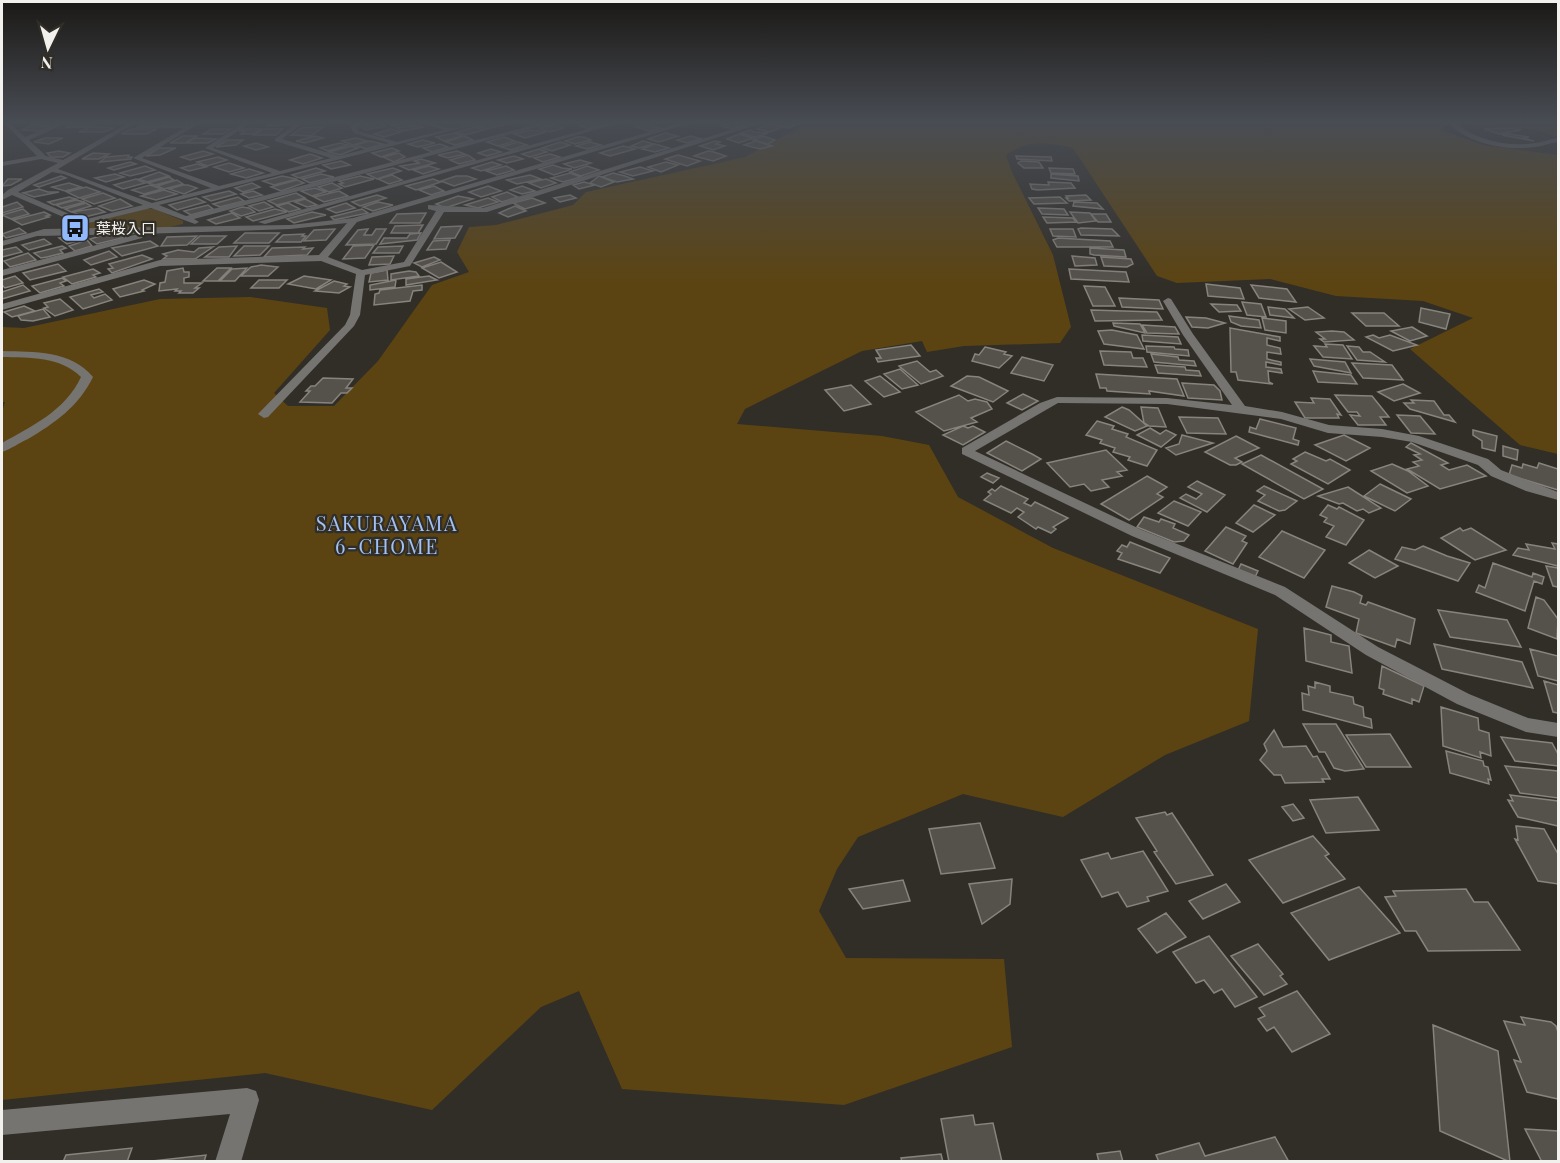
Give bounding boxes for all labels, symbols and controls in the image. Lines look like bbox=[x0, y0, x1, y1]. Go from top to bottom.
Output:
north arrow bbox=[18, 18, 78, 78]
text: N bbox=[40, 52, 53, 74]
bus stop icon: 葉桜入口 bbox=[59, 212, 91, 244]
place label: 葉桜入口 bbox=[96, 218, 156, 238]
district label: SAKURAYAMA 6-CHOME bbox=[316, 509, 458, 559]

